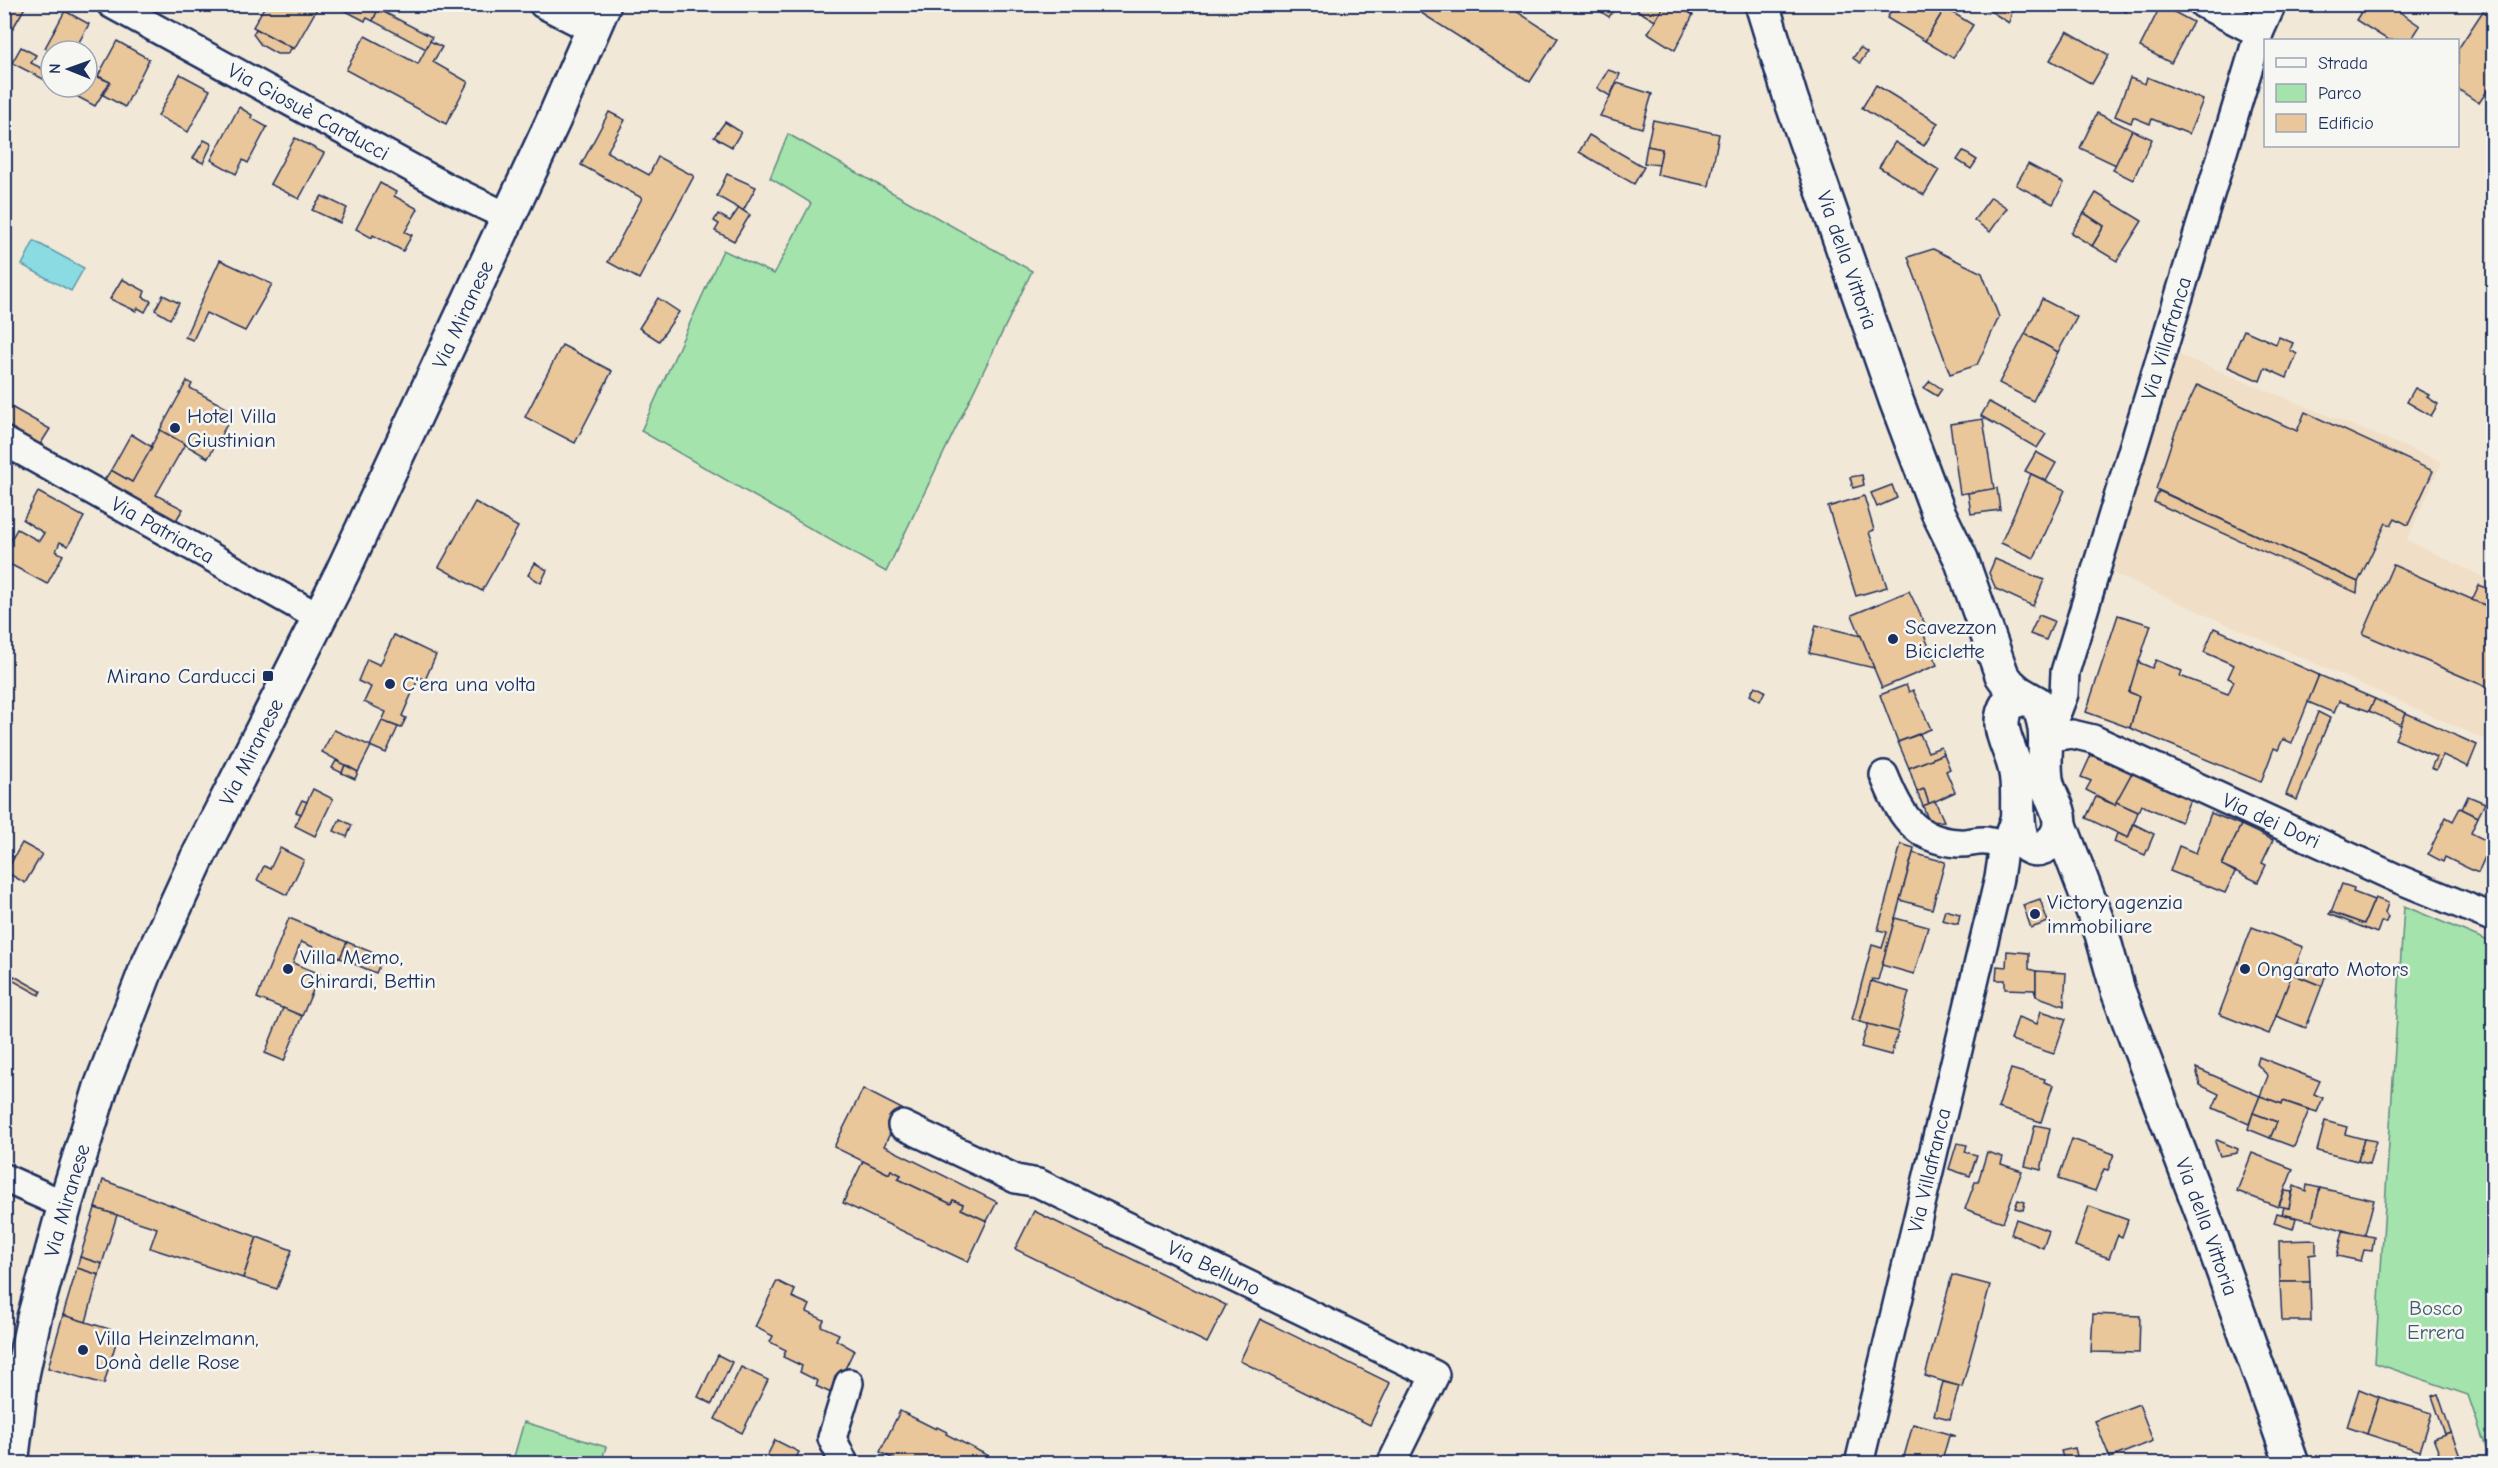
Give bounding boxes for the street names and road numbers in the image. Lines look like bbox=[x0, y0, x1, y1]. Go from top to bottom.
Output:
street label: Via Giosuè Carducci bbox=[224, 58, 393, 165]
street label: Via della Vittoria bbox=[1812, 188, 1882, 333]
street label: Via Miranese bbox=[427, 257, 498, 372]
street label: Via Villafranca bbox=[2136, 274, 2196, 403]
street label: Via Patriarca bbox=[107, 492, 219, 568]
street label: Via Miranese bbox=[214, 695, 288, 809]
street label: Via dei Dori bbox=[2219, 788, 2324, 854]
street label: Via Villafranca bbox=[1903, 1106, 1956, 1235]
street label: Via Miranese bbox=[39, 1141, 95, 1260]
street label: Via della Vittoria bbox=[2170, 1154, 2243, 1299]
street label: Via Belluno bbox=[1164, 1236, 1264, 1301]

